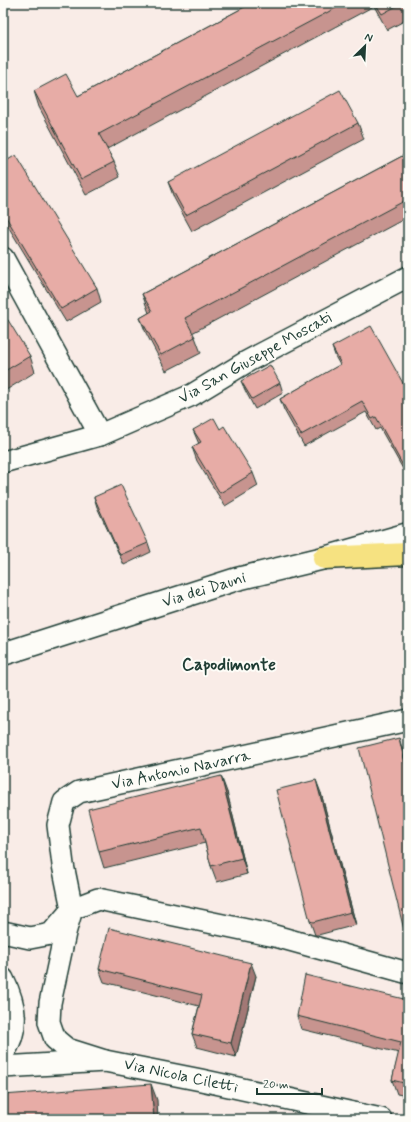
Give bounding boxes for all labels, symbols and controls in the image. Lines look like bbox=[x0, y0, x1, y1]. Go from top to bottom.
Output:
north arrow bbox=[345, 26, 385, 66]
text: N bbox=[362, 30, 375, 46]
street label: Via San Giuseppe Moscati bbox=[175, 307, 335, 409]
street label: Via dei Dauni bbox=[159, 567, 249, 613]
district label: Capodimonte bbox=[182, 654, 276, 676]
street label: Via Antonio Navarra bbox=[110, 745, 253, 795]
street label: Via Nicola Ciletti bbox=[122, 1054, 240, 1098]
scale bar bbox=[257, 1070, 322, 1096]
text: 20 m bbox=[263, 1077, 289, 1093]

